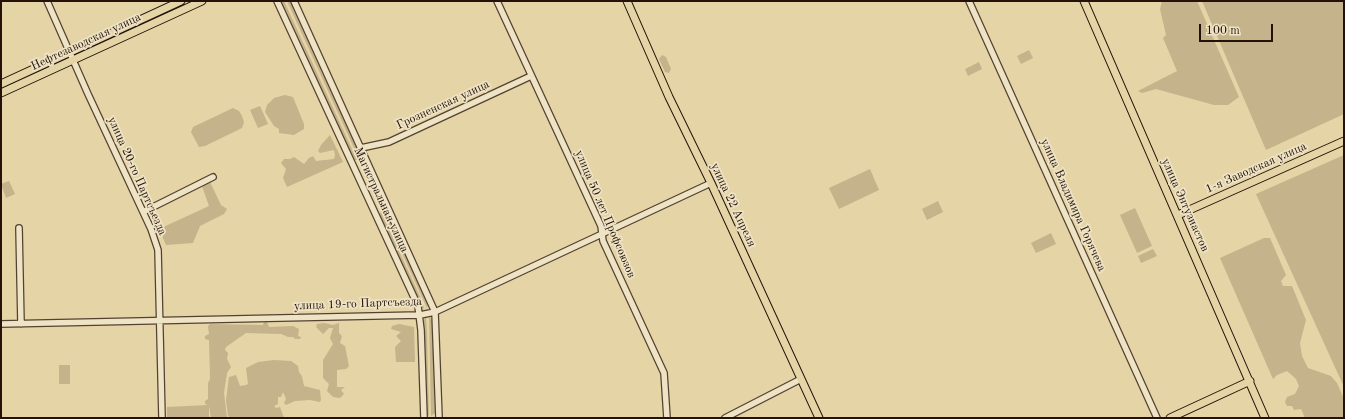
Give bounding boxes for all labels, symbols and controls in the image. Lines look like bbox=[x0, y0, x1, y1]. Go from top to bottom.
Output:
street label: Нефтезаводская улица bbox=[29, 10, 143, 74]
scale bar bbox=[1201, 16, 1275, 42]
text: 100 m bbox=[1206, 25, 1240, 37]
street label: Грозненская улица bbox=[394, 77, 492, 133]
street label: улица 20-го Партсъезда bbox=[104, 114, 170, 238]
street label: улица Владимира Горячева bbox=[1037, 136, 1109, 274]
street label: 1-я Заводская улица bbox=[1203, 139, 1309, 197]
street label: Магистральная улица bbox=[350, 145, 412, 255]
street label: улица 50 лет Профсоюзов bbox=[571, 148, 639, 280]
street label: улица Энтузиастов bbox=[1158, 156, 1212, 254]
street label: улица 22 Апреля bbox=[707, 161, 759, 249]
street label: улица 19-го Партсъезда bbox=[294, 295, 422, 313]

